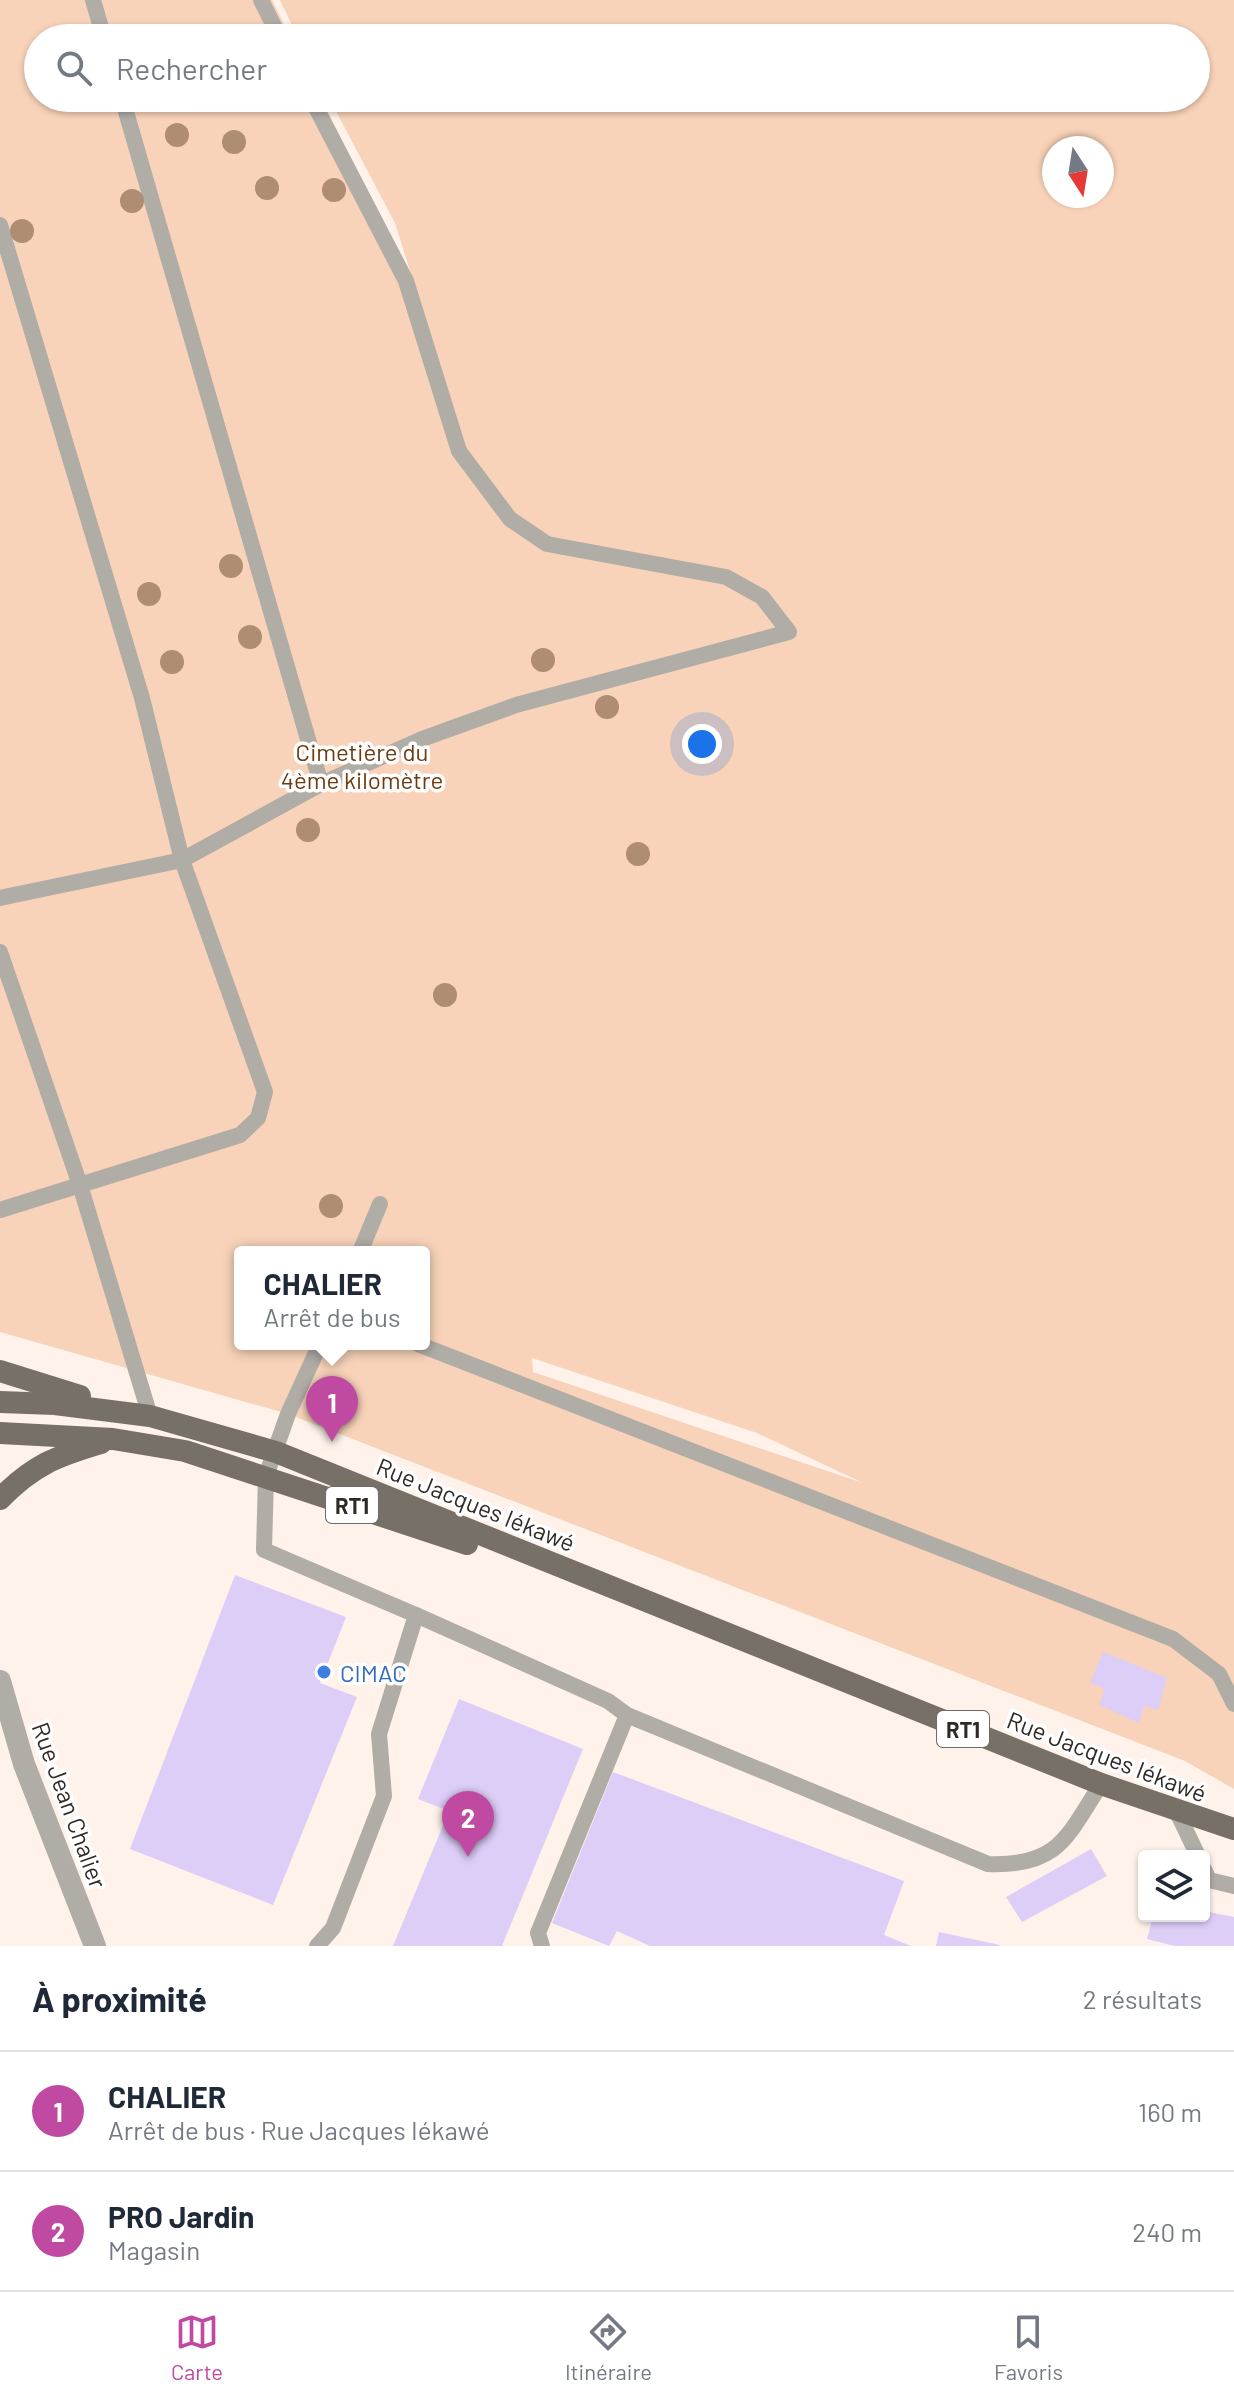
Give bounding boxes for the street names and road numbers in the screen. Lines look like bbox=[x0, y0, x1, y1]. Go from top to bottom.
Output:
street label: Rue Jacques Iékawé bbox=[373, 1451, 579, 1557]
road number: RT1 bbox=[326, 1487, 378, 1523]
street label: Rue Jacques Iékawé bbox=[1003, 1705, 1211, 1807]
road number: RT1 bbox=[937, 1711, 989, 1747]
street label: Rue Jean Chalier bbox=[27, 1718, 114, 1892]

